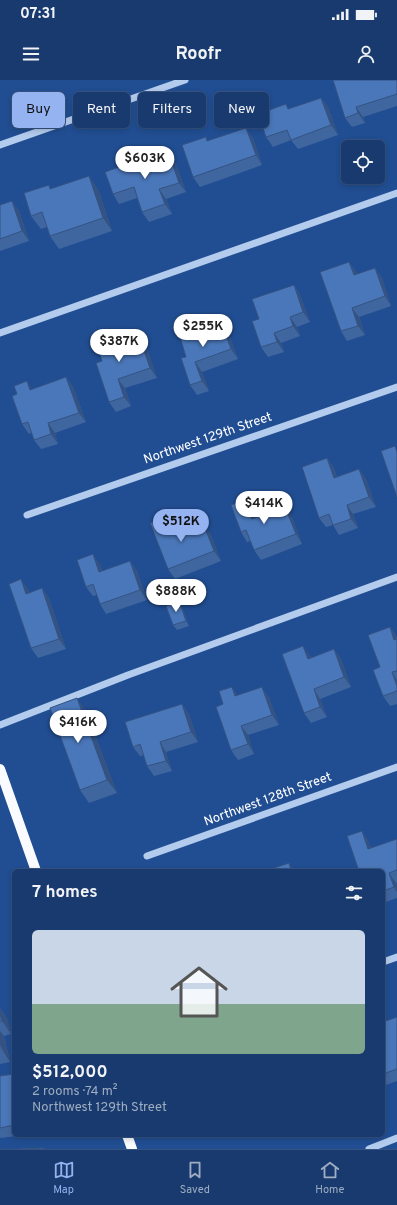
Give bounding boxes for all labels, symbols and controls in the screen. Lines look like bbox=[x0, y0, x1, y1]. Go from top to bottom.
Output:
text: 07:31 bbox=[20, 5, 56, 24]
icon: menu bbox=[20, 43, 42, 65]
text: Roofr bbox=[175, 43, 222, 66]
icon: person bbox=[355, 43, 377, 65]
chip: Buy bbox=[12, 92, 65, 128]
chip: Rent bbox=[73, 92, 130, 128]
chip: Filters bbox=[138, 92, 206, 128]
chip: New bbox=[214, 92, 269, 128]
map controls bbox=[341, 140, 385, 184]
button: locate bbox=[341, 140, 385, 184]
pin: $603K bbox=[117, 146, 173, 180]
text: $603K bbox=[124, 151, 166, 167]
pin: $255K bbox=[175, 314, 231, 348]
text: $255K bbox=[183, 319, 223, 335]
pin: $387K bbox=[91, 329, 147, 363]
text: $387K bbox=[99, 334, 139, 350]
street label: Northwest 129th Street bbox=[142, 409, 274, 469]
pin: $414K bbox=[236, 491, 292, 525]
text: $414K bbox=[245, 496, 283, 512]
pin: $512K bbox=[153, 509, 209, 543]
text: $512K bbox=[162, 514, 200, 530]
pin: $888K bbox=[148, 579, 204, 613]
text: $888K bbox=[155, 584, 197, 600]
pin: $416K bbox=[50, 710, 106, 744]
text: $416K bbox=[59, 715, 97, 731]
street label: Northwest 128th Street bbox=[202, 769, 334, 831]
text: 7 homes bbox=[32, 882, 98, 904]
icon: filters bbox=[343, 882, 365, 904]
icon: home bbox=[163, 956, 235, 1028]
text: $512,000 bbox=[32, 1062, 108, 1084]
text: 2 rooms · 74 m² bbox=[32, 1084, 117, 1100]
text: Northwest 129th Street bbox=[32, 1100, 167, 1116]
tab: Map bbox=[53, 1159, 75, 1197]
tab: Saved bbox=[180, 1159, 210, 1197]
tab: Home bbox=[315, 1159, 344, 1197]

